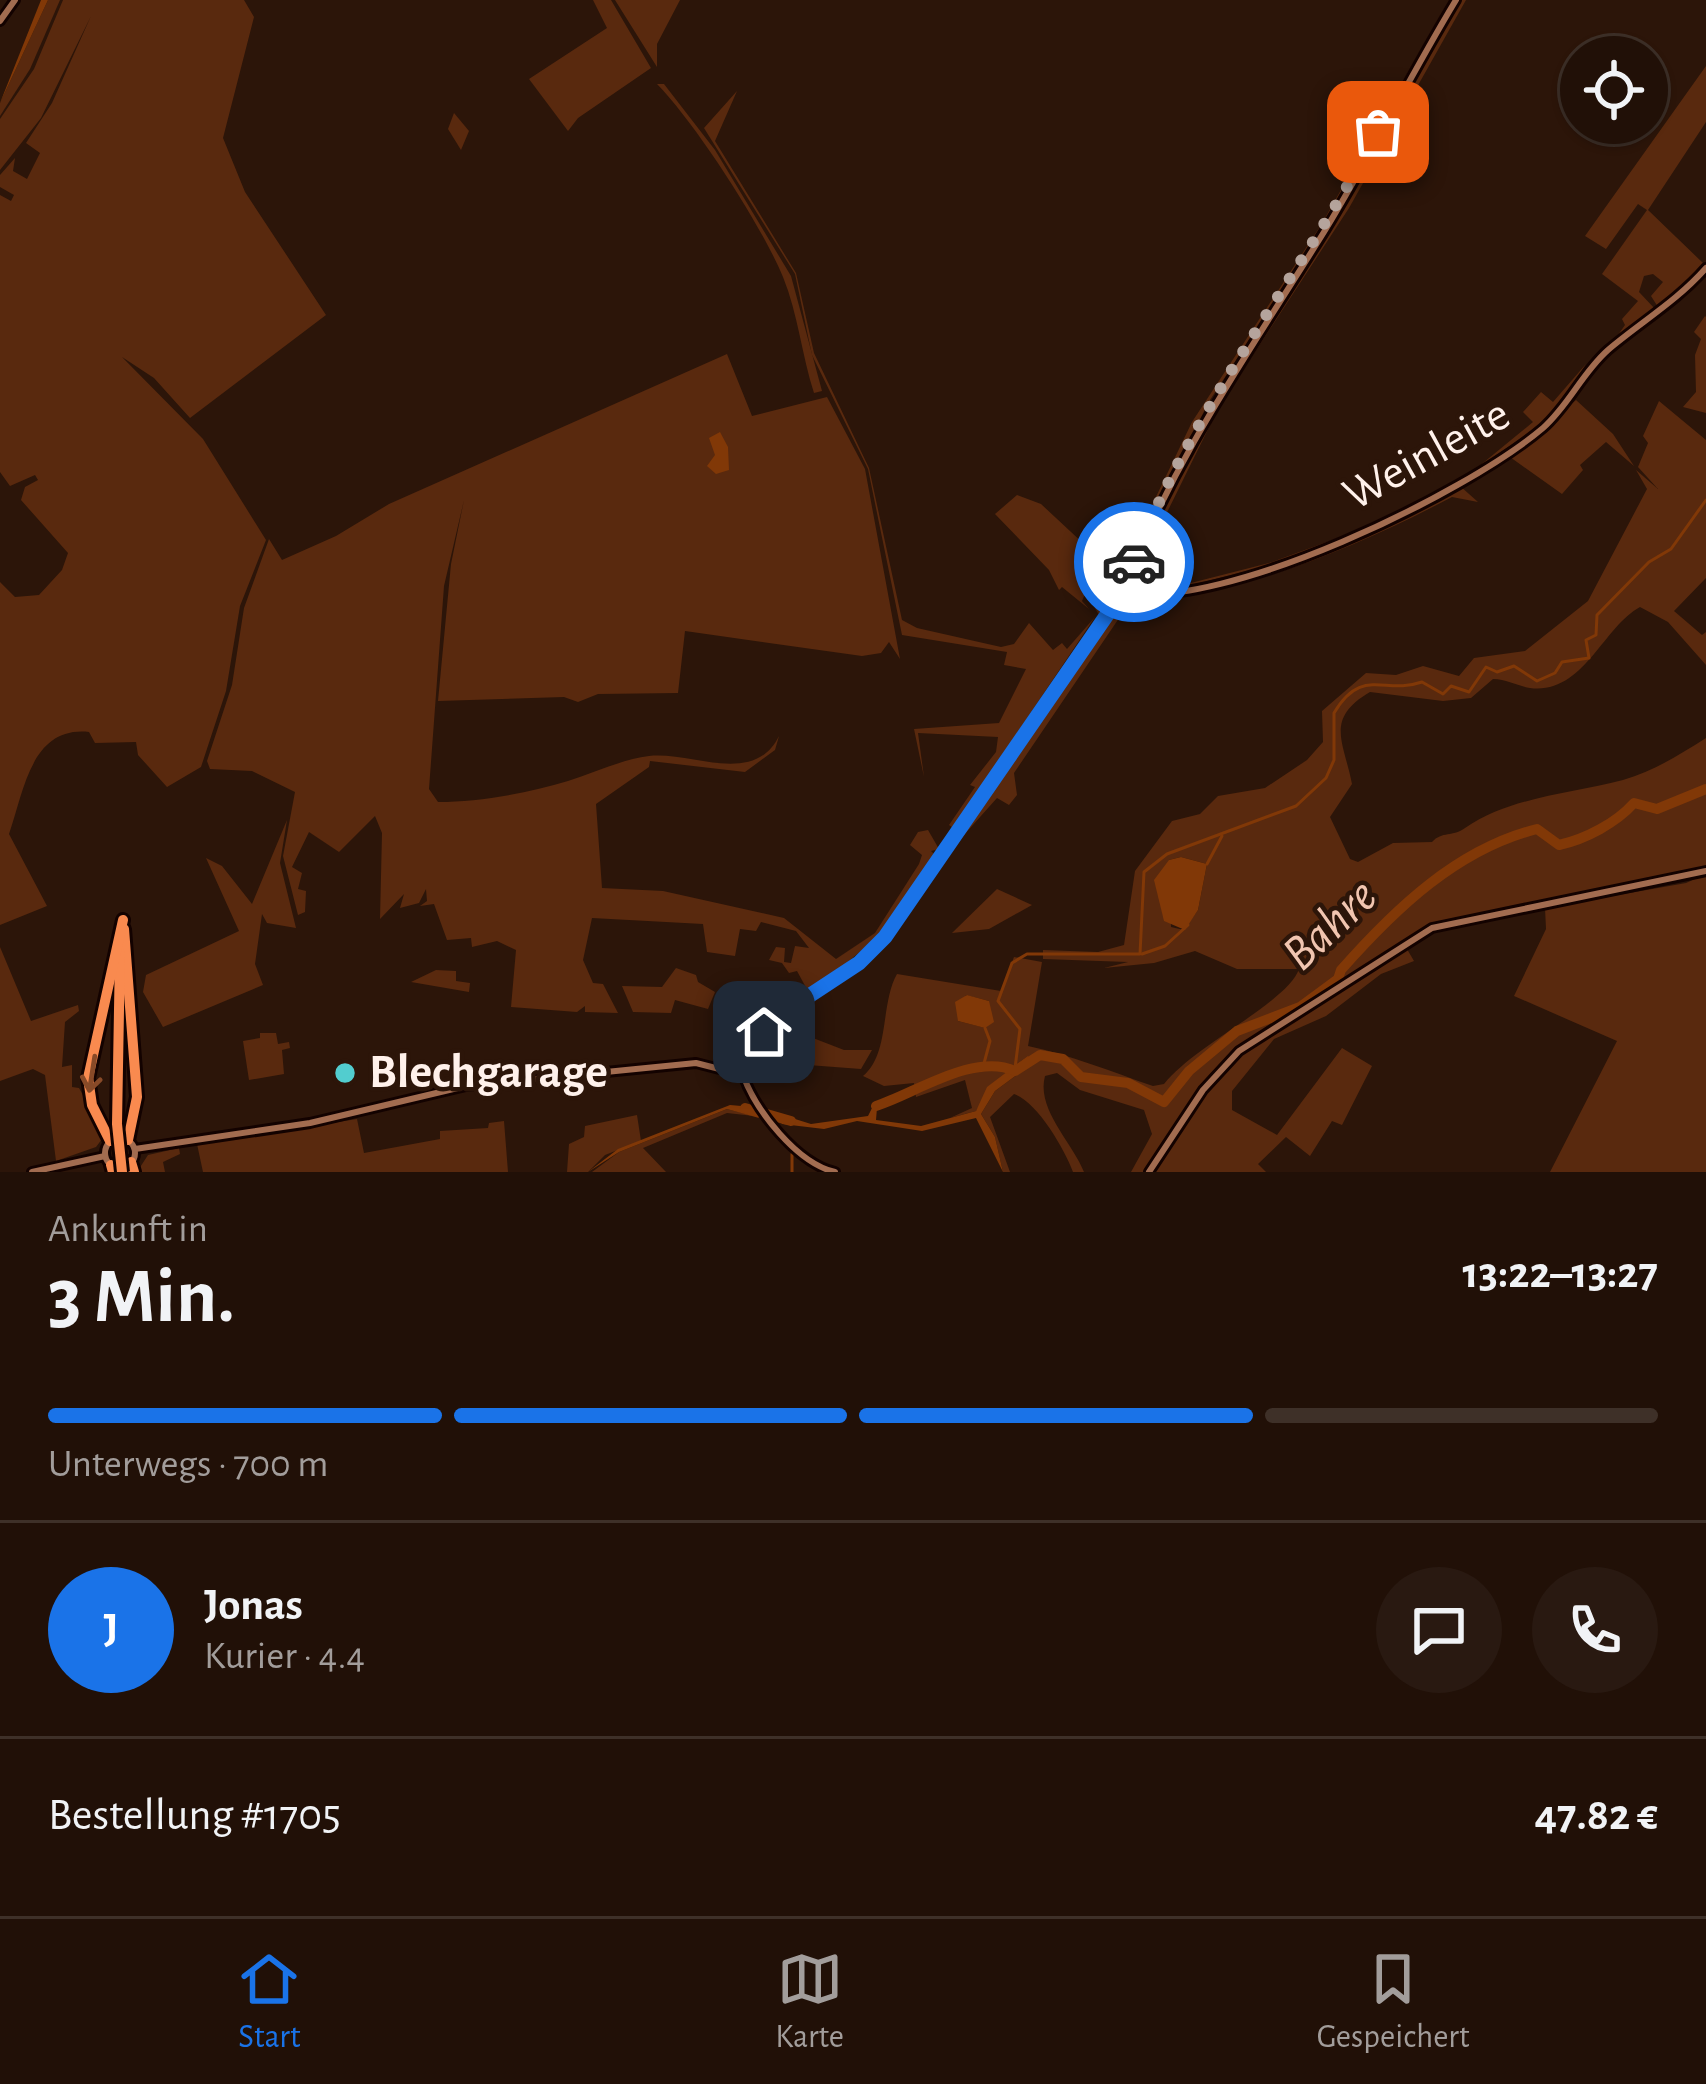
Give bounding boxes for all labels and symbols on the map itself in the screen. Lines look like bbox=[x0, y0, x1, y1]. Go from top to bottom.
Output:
pin bbox=[1327, 81, 1429, 183]
street label: Weinleite bbox=[1336, 390, 1518, 520]
courier bbox=[1074, 502, 1194, 622]
water label: Bahre bbox=[1273, 870, 1387, 980]
pin bbox=[713, 981, 815, 1083]
place label: Blechgarage bbox=[369, 1049, 608, 1097]
one-way arrow bbox=[80, 1053, 103, 1092]
marker: Blechgarage bbox=[332, 1060, 358, 1086]

